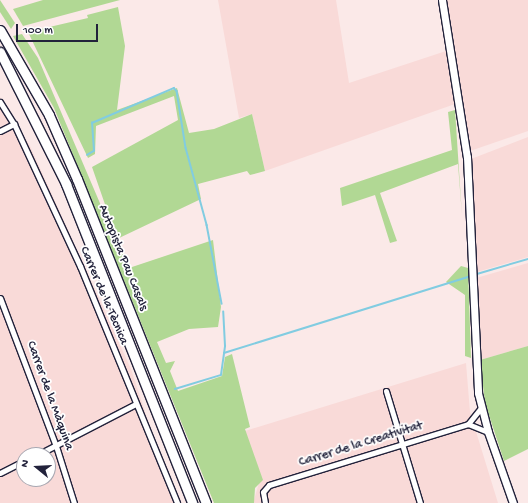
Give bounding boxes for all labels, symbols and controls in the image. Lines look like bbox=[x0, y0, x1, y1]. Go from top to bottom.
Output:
scale bar bbox=[18, 16, 100, 42]
text: 100 m bbox=[23, 24, 53, 38]
street label: Autopista Pau Casals bbox=[94, 203, 150, 313]
street label: Carrer de la Tècnica bbox=[75, 245, 131, 347]
street label: Carrer de la Màquina bbox=[22, 339, 76, 453]
street label: Carrer de la Creativitat bbox=[297, 419, 425, 471]
north arrow bbox=[16, 447, 56, 487]
text: N bbox=[19, 458, 32, 469]

